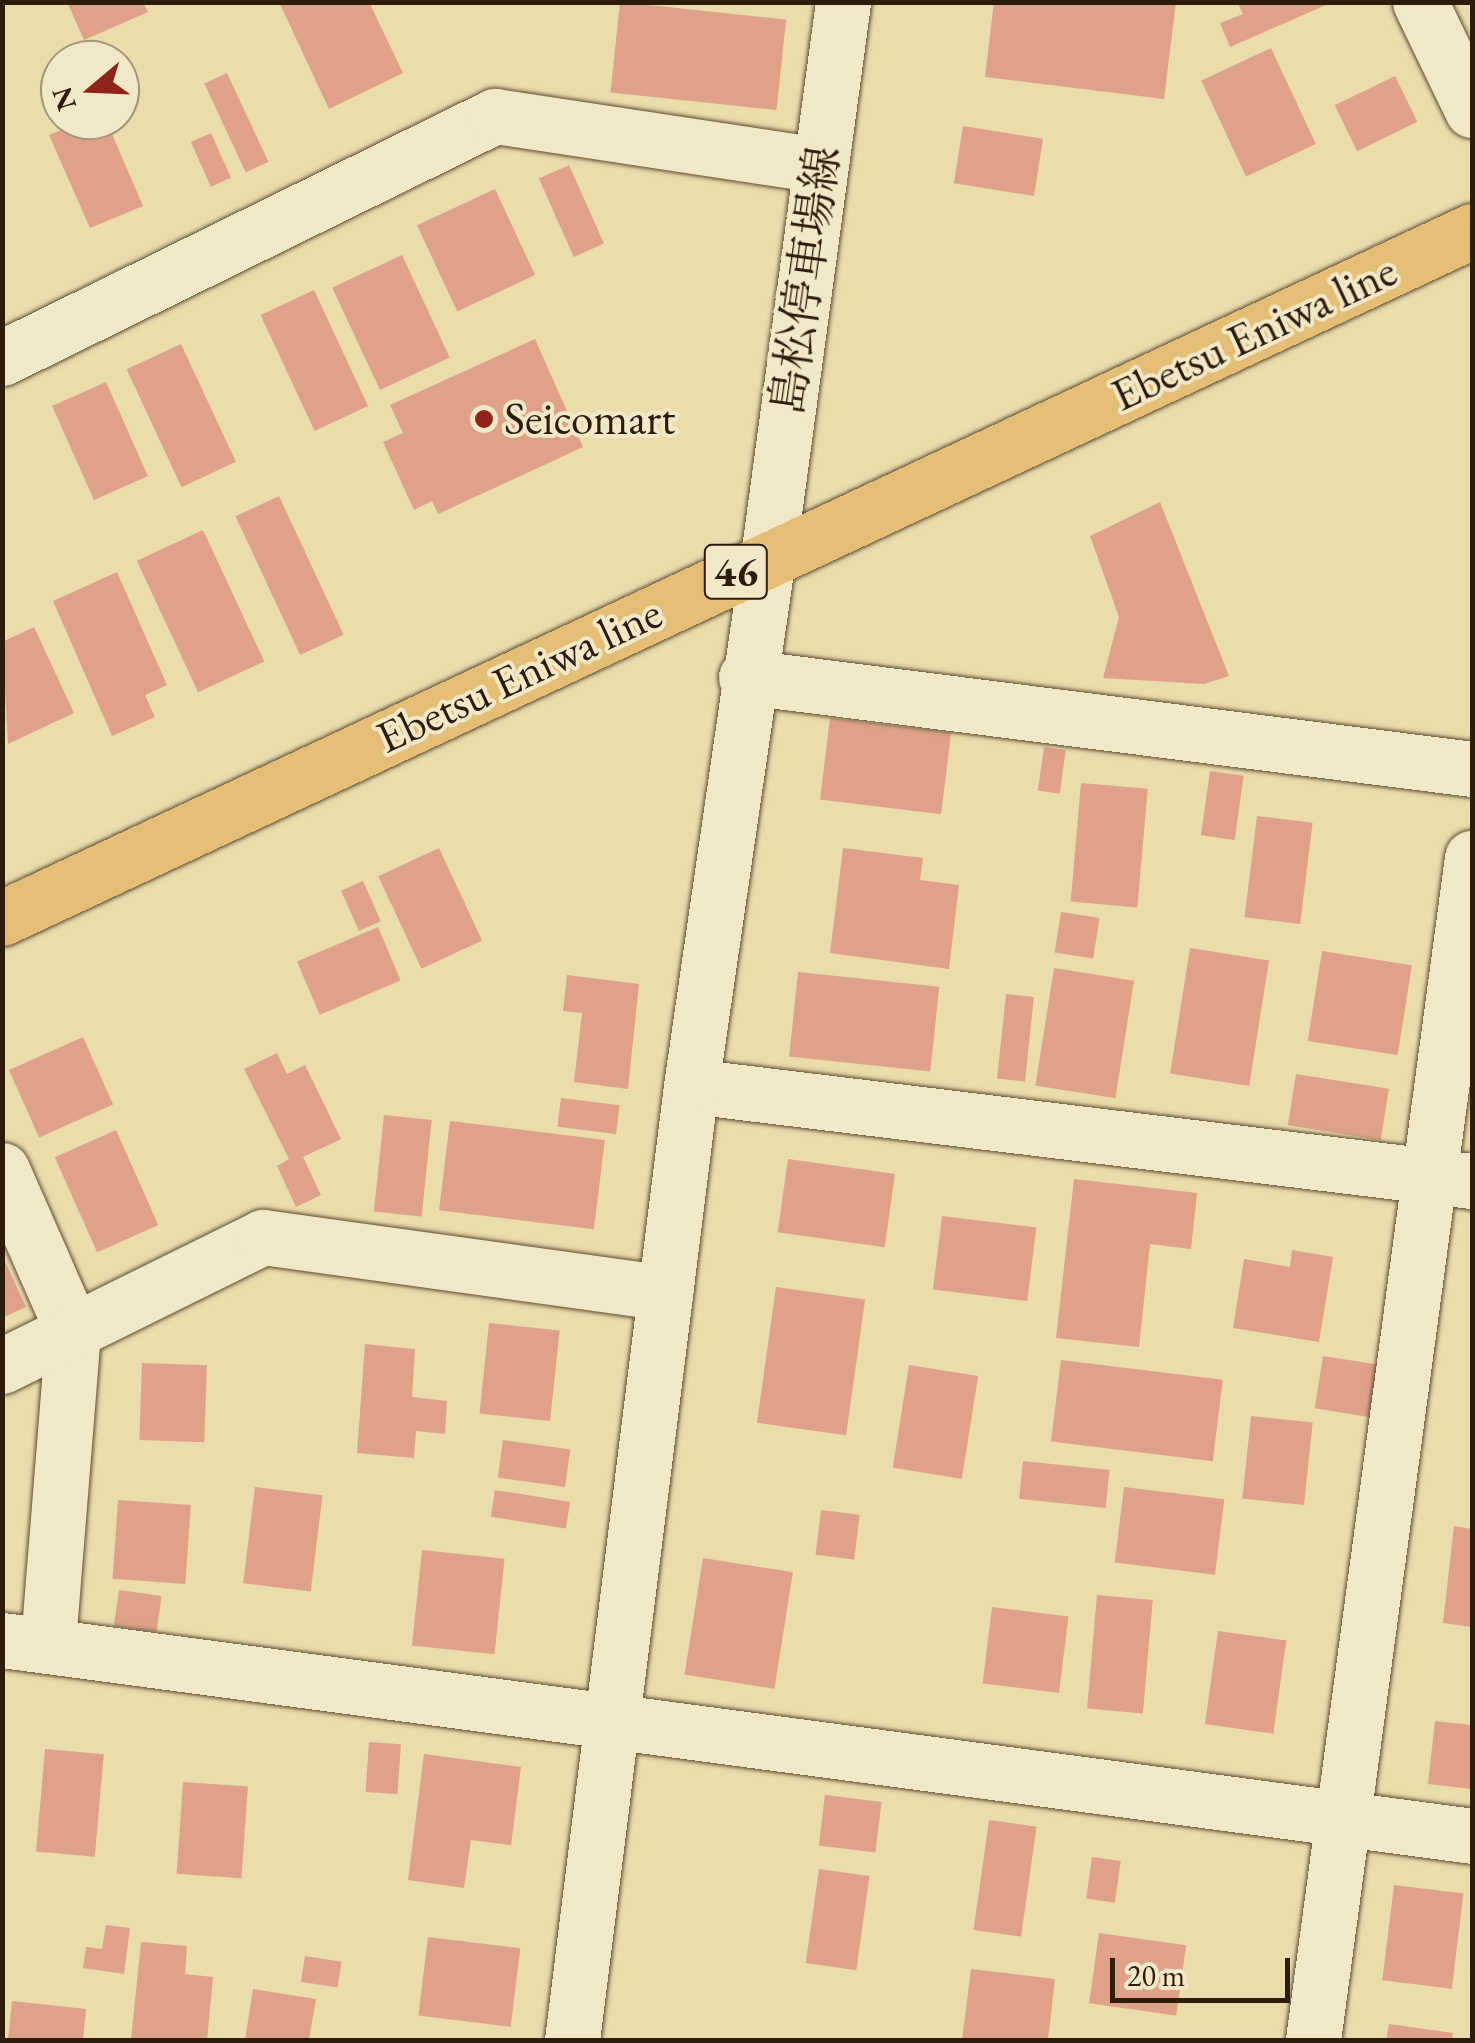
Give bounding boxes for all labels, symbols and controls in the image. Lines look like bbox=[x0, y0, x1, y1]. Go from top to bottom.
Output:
north arrow bbox=[40, 40, 140, 140]
text: N bbox=[43, 83, 84, 116]
street label: 島松停車場線 bbox=[759, 143, 851, 417]
street label: Ebetsu Eniwa line bbox=[1103, 243, 1405, 423]
place label: Seicomart bbox=[504, 392, 675, 446]
marker: Seicomart bbox=[473, 408, 495, 430]
road number: 46 bbox=[704, 535, 768, 609]
street label: Ebetsu Eniwa line bbox=[368, 585, 670, 765]
scale bar bbox=[1115, 1938, 1295, 2000]
text: 20 m bbox=[1127, 1956, 1185, 1995]

